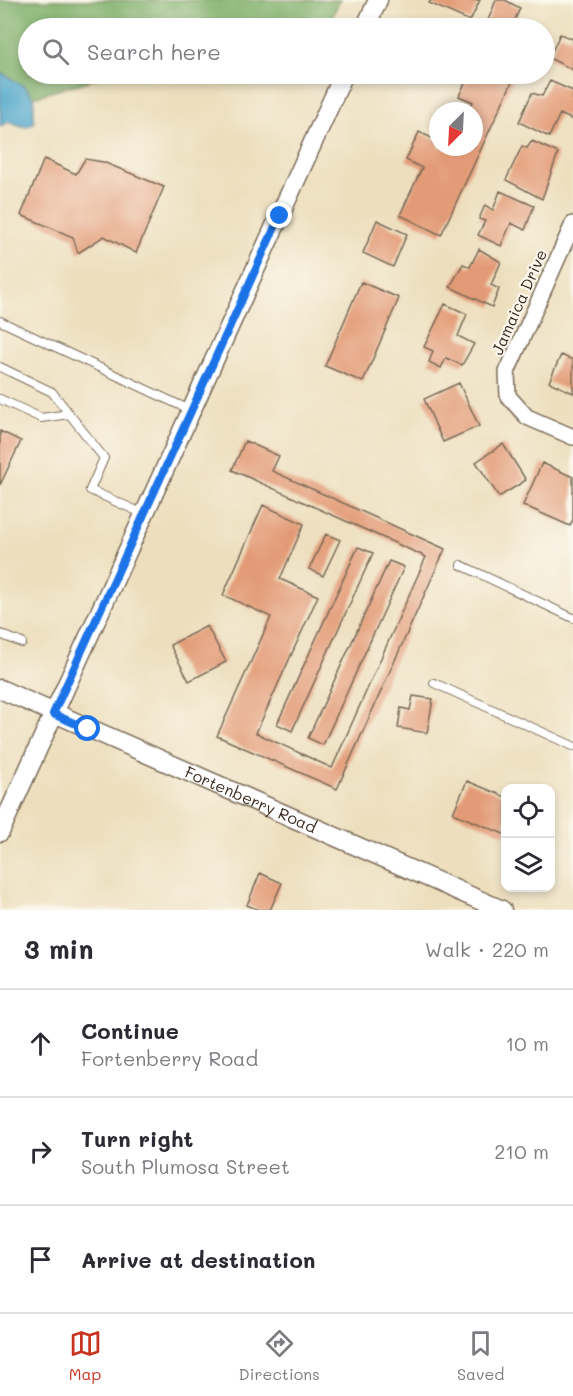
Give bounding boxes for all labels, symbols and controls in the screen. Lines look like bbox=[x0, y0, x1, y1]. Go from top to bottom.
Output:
search box bbox=[18, 18, 555, 84]
icon: search bbox=[39, 35, 72, 68]
text: Search here bbox=[87, 37, 221, 66]
north arrow bbox=[429, 102, 483, 156]
route end bbox=[266, 202, 292, 228]
street label: Jamaica Drive bbox=[486, 246, 551, 358]
route start bbox=[74, 715, 100, 741]
street label: Fortenberry Road bbox=[182, 761, 320, 837]
map controls bbox=[501, 784, 555, 892]
button: locate bbox=[501, 784, 555, 838]
button: layers bbox=[501, 838, 555, 892]
text: 3 min bbox=[24, 932, 93, 966]
text: Walk · 220 m bbox=[425, 936, 549, 962]
text: Continue bbox=[81, 1016, 179, 1045]
icon: ahead bbox=[24, 1027, 57, 1060]
text: 10 m bbox=[505, 1030, 549, 1056]
text: Fortenberry Road bbox=[81, 1045, 258, 1071]
text: Turn right bbox=[81, 1124, 193, 1153]
icon: right bbox=[24, 1135, 57, 1168]
text: 210 m bbox=[494, 1138, 549, 1164]
text: South Plumosa Street bbox=[81, 1153, 290, 1179]
icon: arrive bbox=[24, 1243, 57, 1276]
text: Arrive at destination bbox=[81, 1245, 316, 1274]
tab: Map bbox=[69, 1327, 102, 1384]
tab: Directions bbox=[239, 1327, 320, 1384]
tab: Saved bbox=[457, 1327, 504, 1384]

